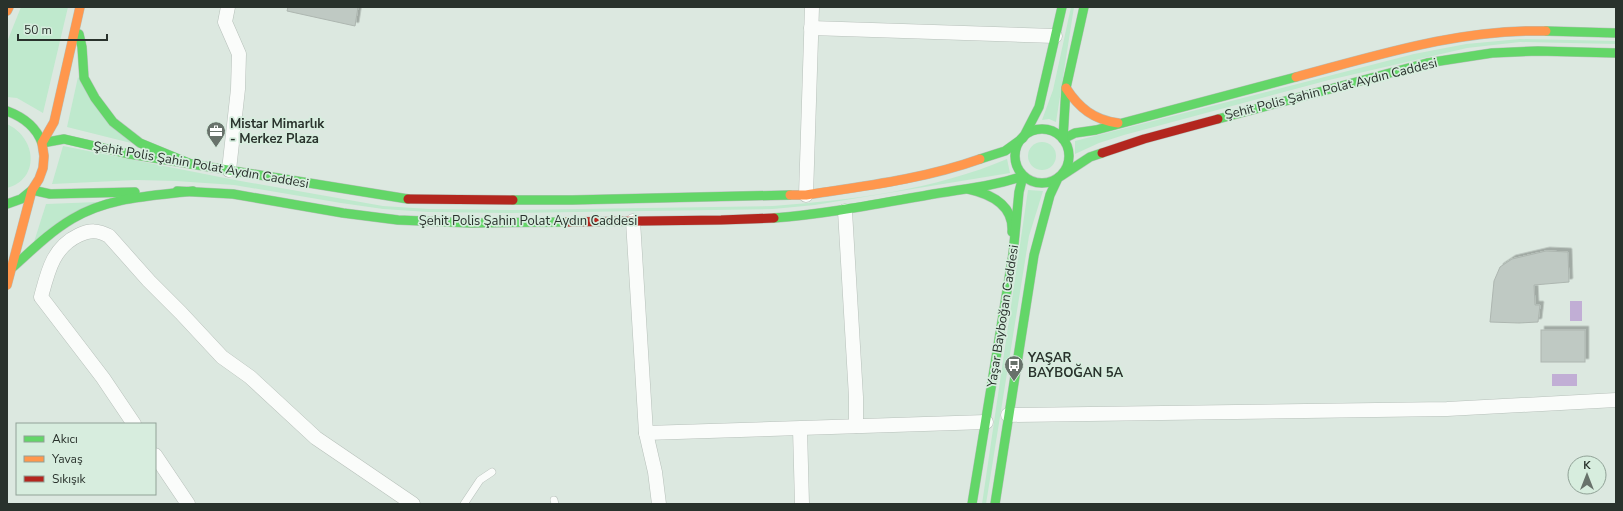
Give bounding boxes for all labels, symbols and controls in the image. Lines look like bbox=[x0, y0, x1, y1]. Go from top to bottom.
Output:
scale bar bbox=[18, 16, 107, 42]
text: 50 m bbox=[24, 22, 52, 38]
street label: Şehit Polis Şahin Polat Aydın Caddesi bbox=[1223, 54, 1439, 124]
place label: Mistar Mimarlık - Merkez Plaza bbox=[230, 115, 325, 148]
office icon: Mistar Mimarlık - Merkez Plaza bbox=[205, 120, 227, 148]
street label: Şehit Polis Şahin Polat Aydın Caddesi bbox=[92, 137, 310, 193]
street label: Şehit Polis Şahin Polat Aydın Caddesi bbox=[419, 212, 637, 230]
street label: Yaşar Bayboğan Caddesi bbox=[983, 244, 1023, 389]
place label: YAŞAR BAYBOĞAN 5A bbox=[1027, 349, 1124, 382]
bus stop icon: YAŞAR BAYBOĞAN 5A bbox=[1003, 354, 1025, 382]
legend bbox=[16, 423, 156, 495]
text: Akıcı bbox=[52, 431, 78, 447]
text: Yavaş bbox=[51, 451, 83, 467]
north arrow bbox=[1567, 455, 1607, 495]
text: K bbox=[1583, 458, 1591, 473]
text: Sıkışık bbox=[52, 471, 87, 487]

